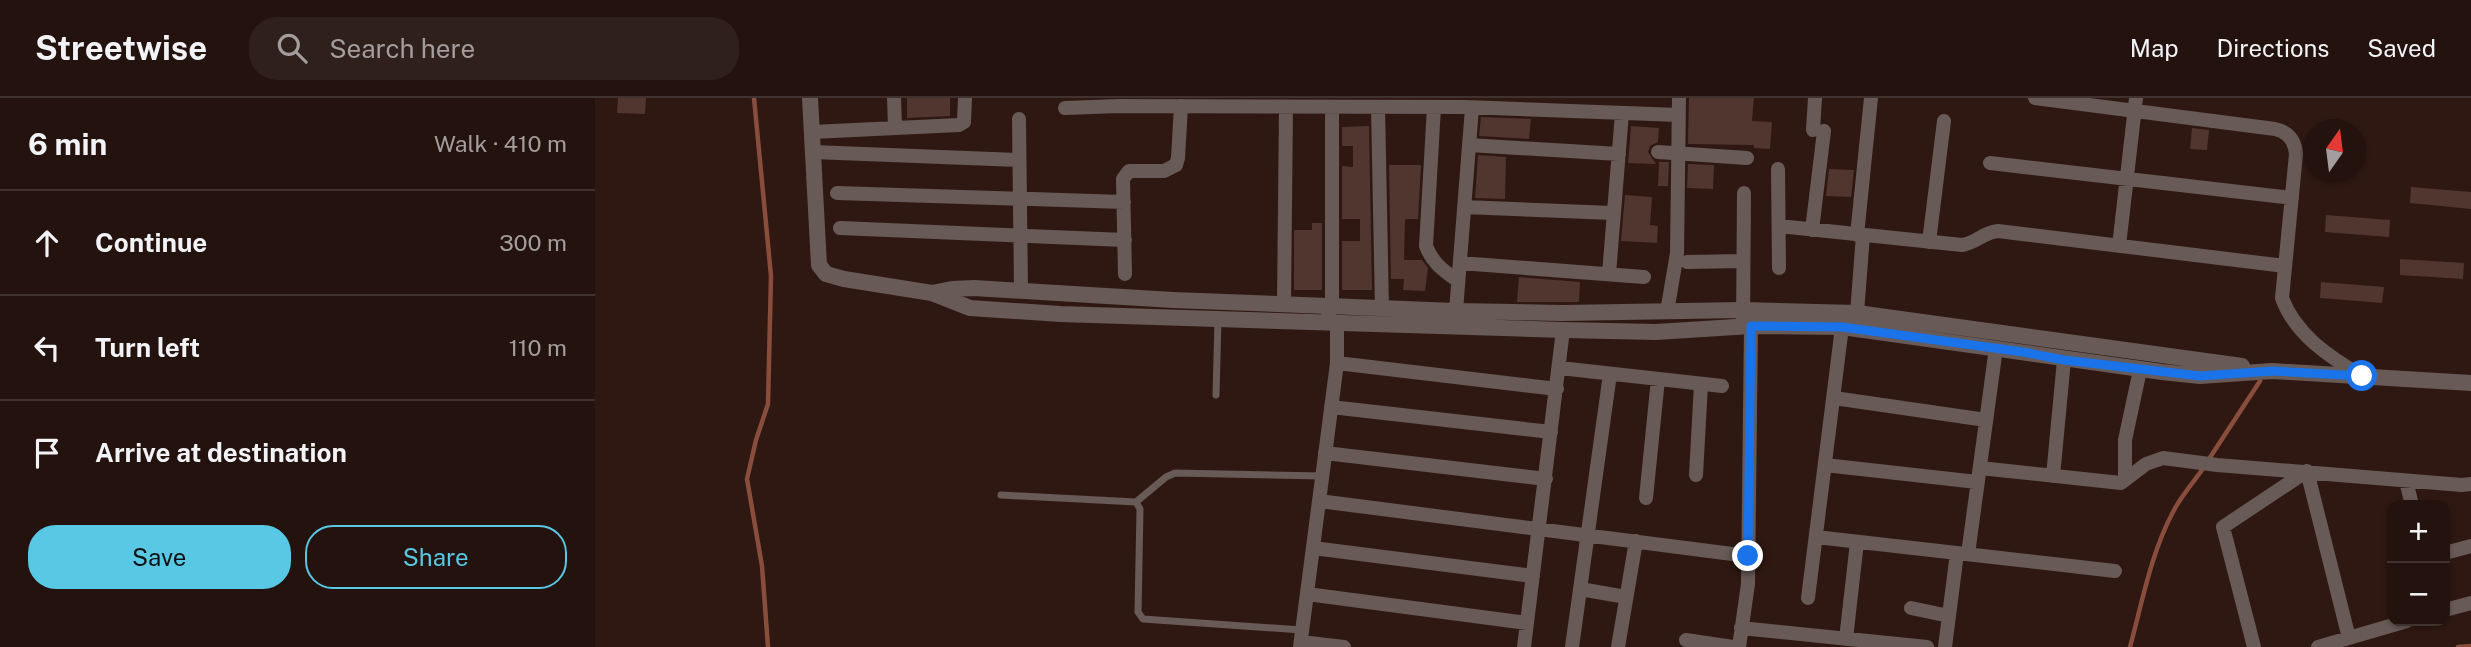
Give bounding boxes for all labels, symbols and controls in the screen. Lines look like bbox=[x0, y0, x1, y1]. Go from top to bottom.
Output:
search box bbox=[249, 17, 739, 80]
text: Streetwise bbox=[35, 29, 207, 67]
icon: search bbox=[273, 29, 311, 67]
text: Search here bbox=[329, 33, 475, 64]
text: Map bbox=[2130, 34, 2179, 62]
text: Directions bbox=[2217, 34, 2329, 62]
text: Saved bbox=[2367, 34, 2436, 62]
north arrow bbox=[2303, 119, 2366, 182]
text: 6 min bbox=[28, 126, 107, 162]
text: Walk · 410 m bbox=[434, 130, 567, 157]
icon: ahead bbox=[28, 224, 66, 262]
text: Continue bbox=[95, 227, 207, 258]
text: 300 m bbox=[499, 229, 567, 256]
icon: left bbox=[28, 329, 66, 367]
text: Turn left bbox=[95, 332, 200, 363]
text: 110 m bbox=[509, 334, 567, 361]
route start bbox=[2346, 360, 2377, 391]
icon: arrive bbox=[28, 434, 66, 472]
text: Arrive at destination bbox=[95, 437, 347, 468]
map controls bbox=[2387, 500, 2450, 626]
button: + bbox=[2387, 500, 2450, 563]
button: Save bbox=[28, 525, 291, 589]
button: Share bbox=[305, 525, 567, 589]
route end bbox=[1732, 540, 1763, 571]
button: − bbox=[2387, 563, 2450, 626]

